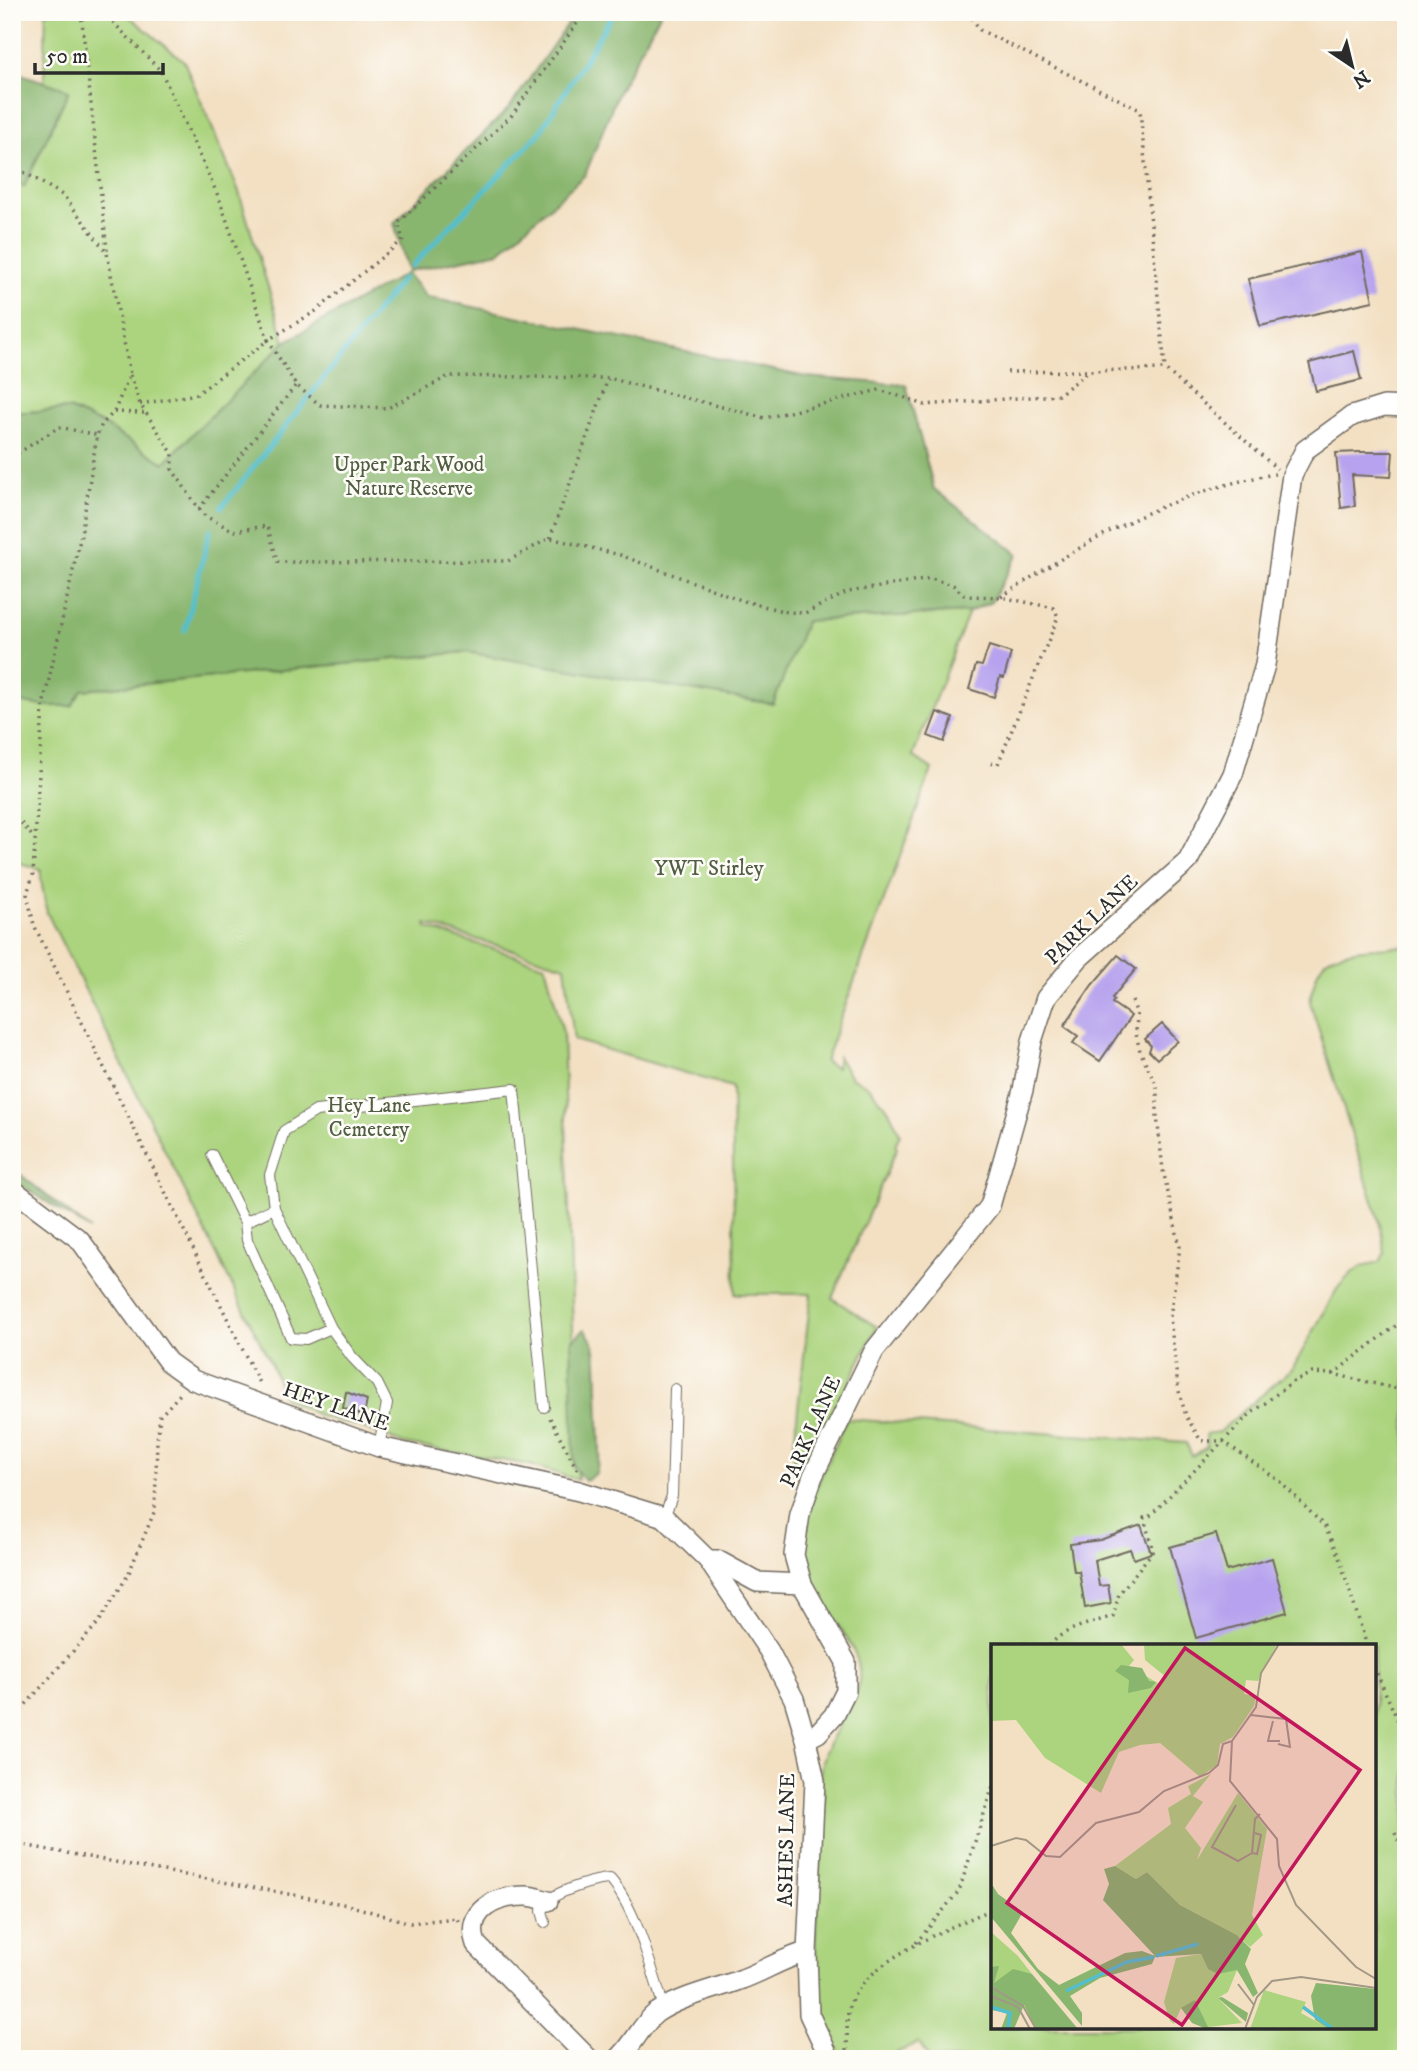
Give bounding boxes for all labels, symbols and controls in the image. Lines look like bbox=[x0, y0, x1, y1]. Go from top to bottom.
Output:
scale bar bbox=[35, 32, 163, 76]
north arrow bbox=[1316, 32, 1386, 102]
text: 50 m bbox=[46, 44, 88, 70]
text: N bbox=[1348, 65, 1374, 93]
park label: Upper Park Wood Nature Reserve bbox=[334, 452, 485, 502]
park label: YWT Stirley bbox=[654, 856, 765, 882]
street label: PARK LANE bbox=[1040, 869, 1144, 971]
park label: Hey Lane Cemetery bbox=[327, 1093, 411, 1143]
street label: PARK LANE bbox=[775, 1372, 847, 1492]
street label: HEY LANE bbox=[279, 1377, 393, 1437]
inset map bbox=[991, 1644, 1376, 2029]
street label: ASHES LANE bbox=[773, 1773, 801, 1907]

